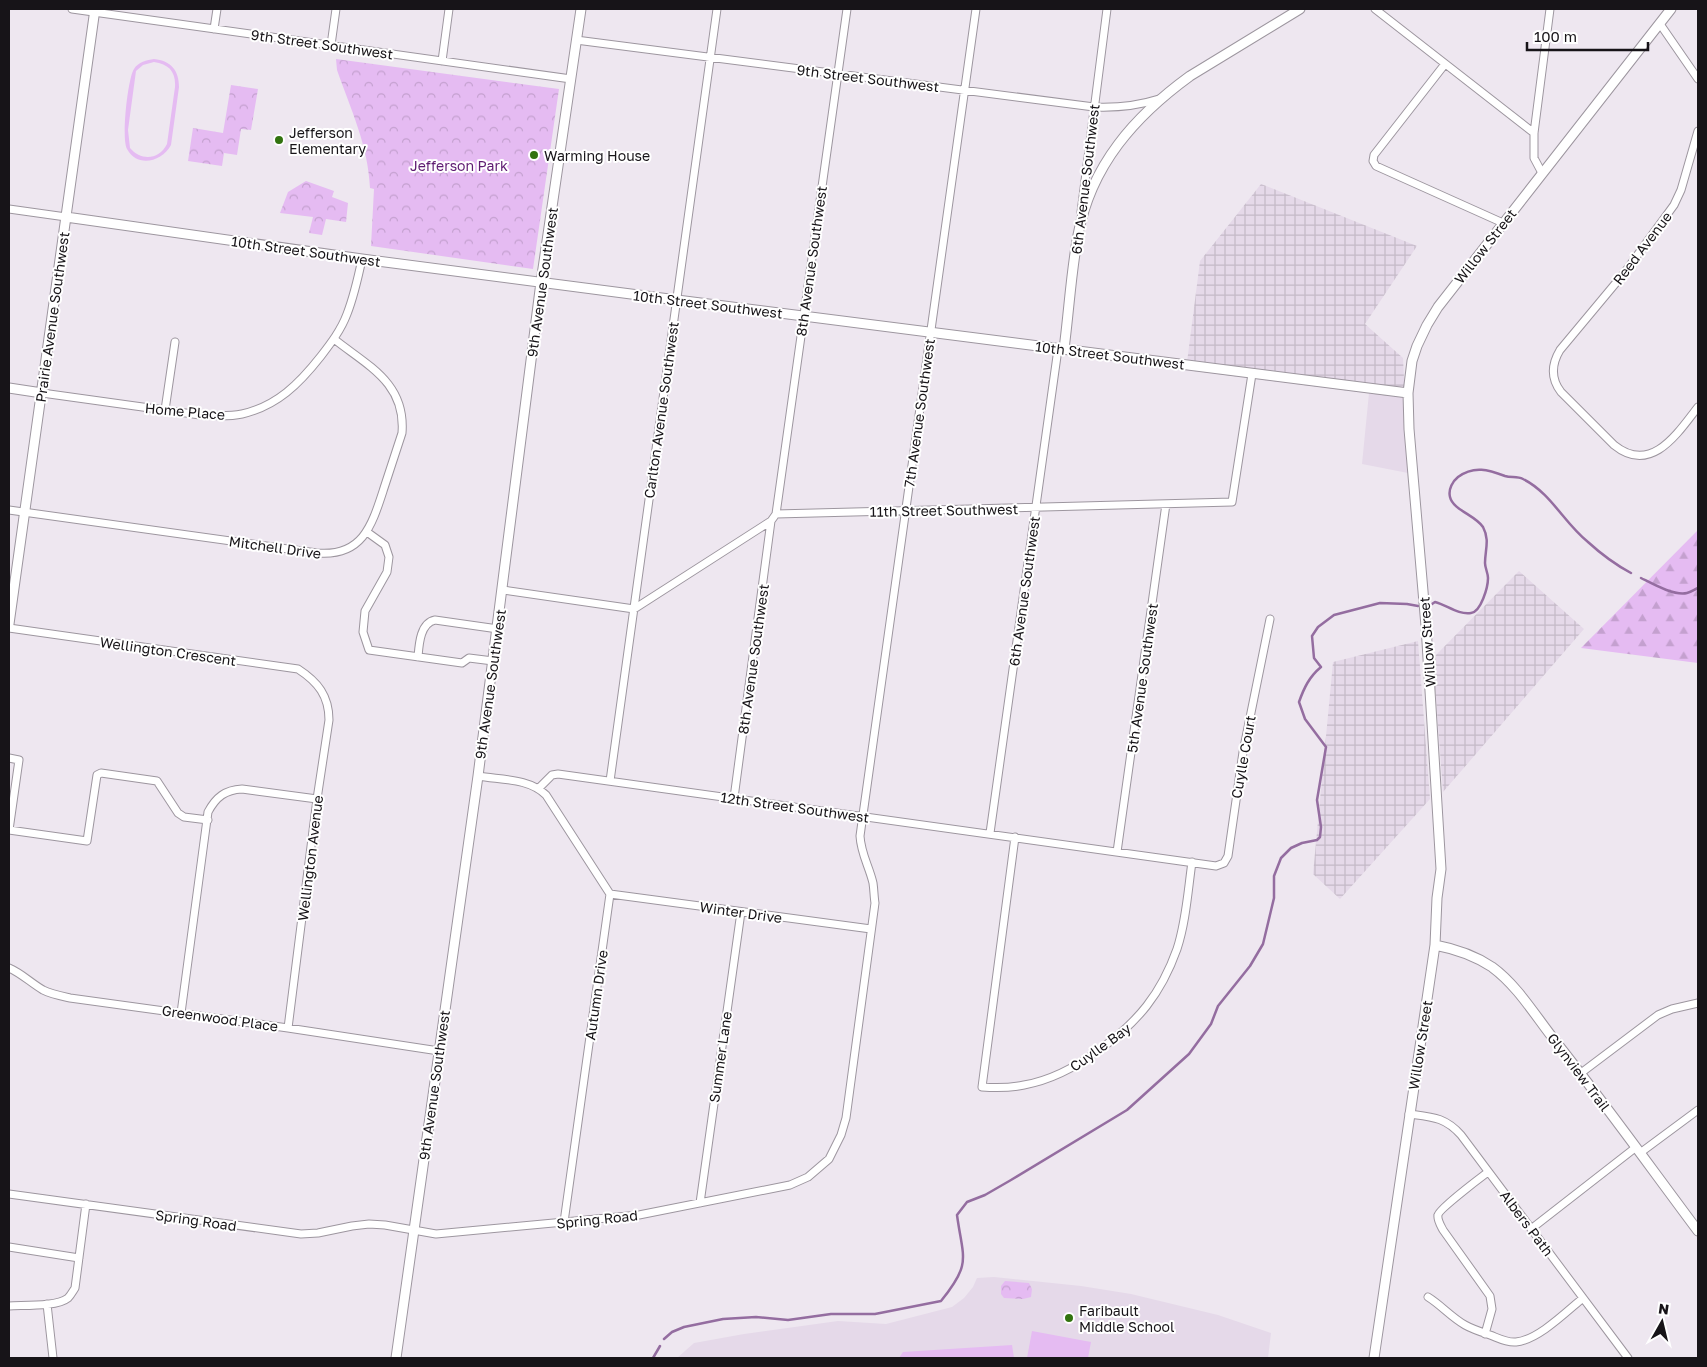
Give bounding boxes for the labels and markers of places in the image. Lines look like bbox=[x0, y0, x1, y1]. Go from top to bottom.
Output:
place label: Jefferson Elementary bbox=[289, 124, 366, 157]
marker: Jefferson Elementary bbox=[273, 134, 285, 146]
place label: Warming House bbox=[544, 147, 650, 164]
marker: Warming House bbox=[528, 149, 540, 161]
place label: Faribault Middle School bbox=[1079, 1302, 1174, 1335]
marker: Faribault Middle School bbox=[1063, 1312, 1075, 1324]

